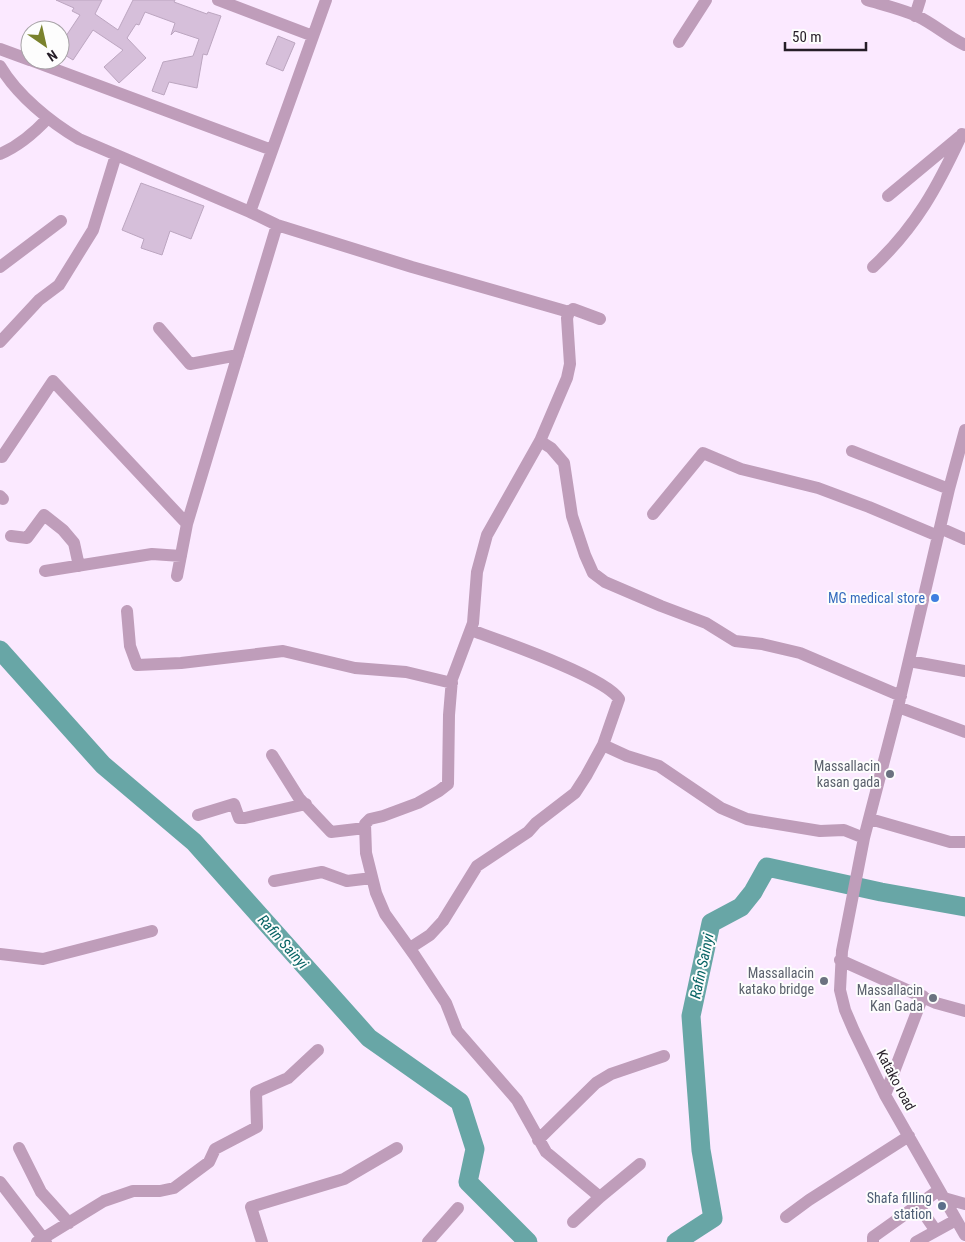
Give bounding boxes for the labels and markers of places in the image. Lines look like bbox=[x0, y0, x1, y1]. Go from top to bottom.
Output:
place label: MG medical store bbox=[828, 590, 925, 606]
marker: MG medical store bbox=[929, 592, 941, 604]
place label: Massallacin kasan gada bbox=[814, 758, 880, 790]
marker: Massallacin kasan gada bbox=[884, 768, 896, 780]
place label: Massallacin katako bridge bbox=[739, 965, 814, 997]
marker: Massallacin katako bridge bbox=[818, 975, 830, 987]
place label: Massallacin Kan Gada bbox=[857, 982, 923, 1014]
marker: Massallacin Kan Gada bbox=[927, 992, 939, 1004]
place label: Shafa filling station bbox=[867, 1190, 932, 1222]
marker: Shafa filling station bbox=[936, 1200, 948, 1212]

